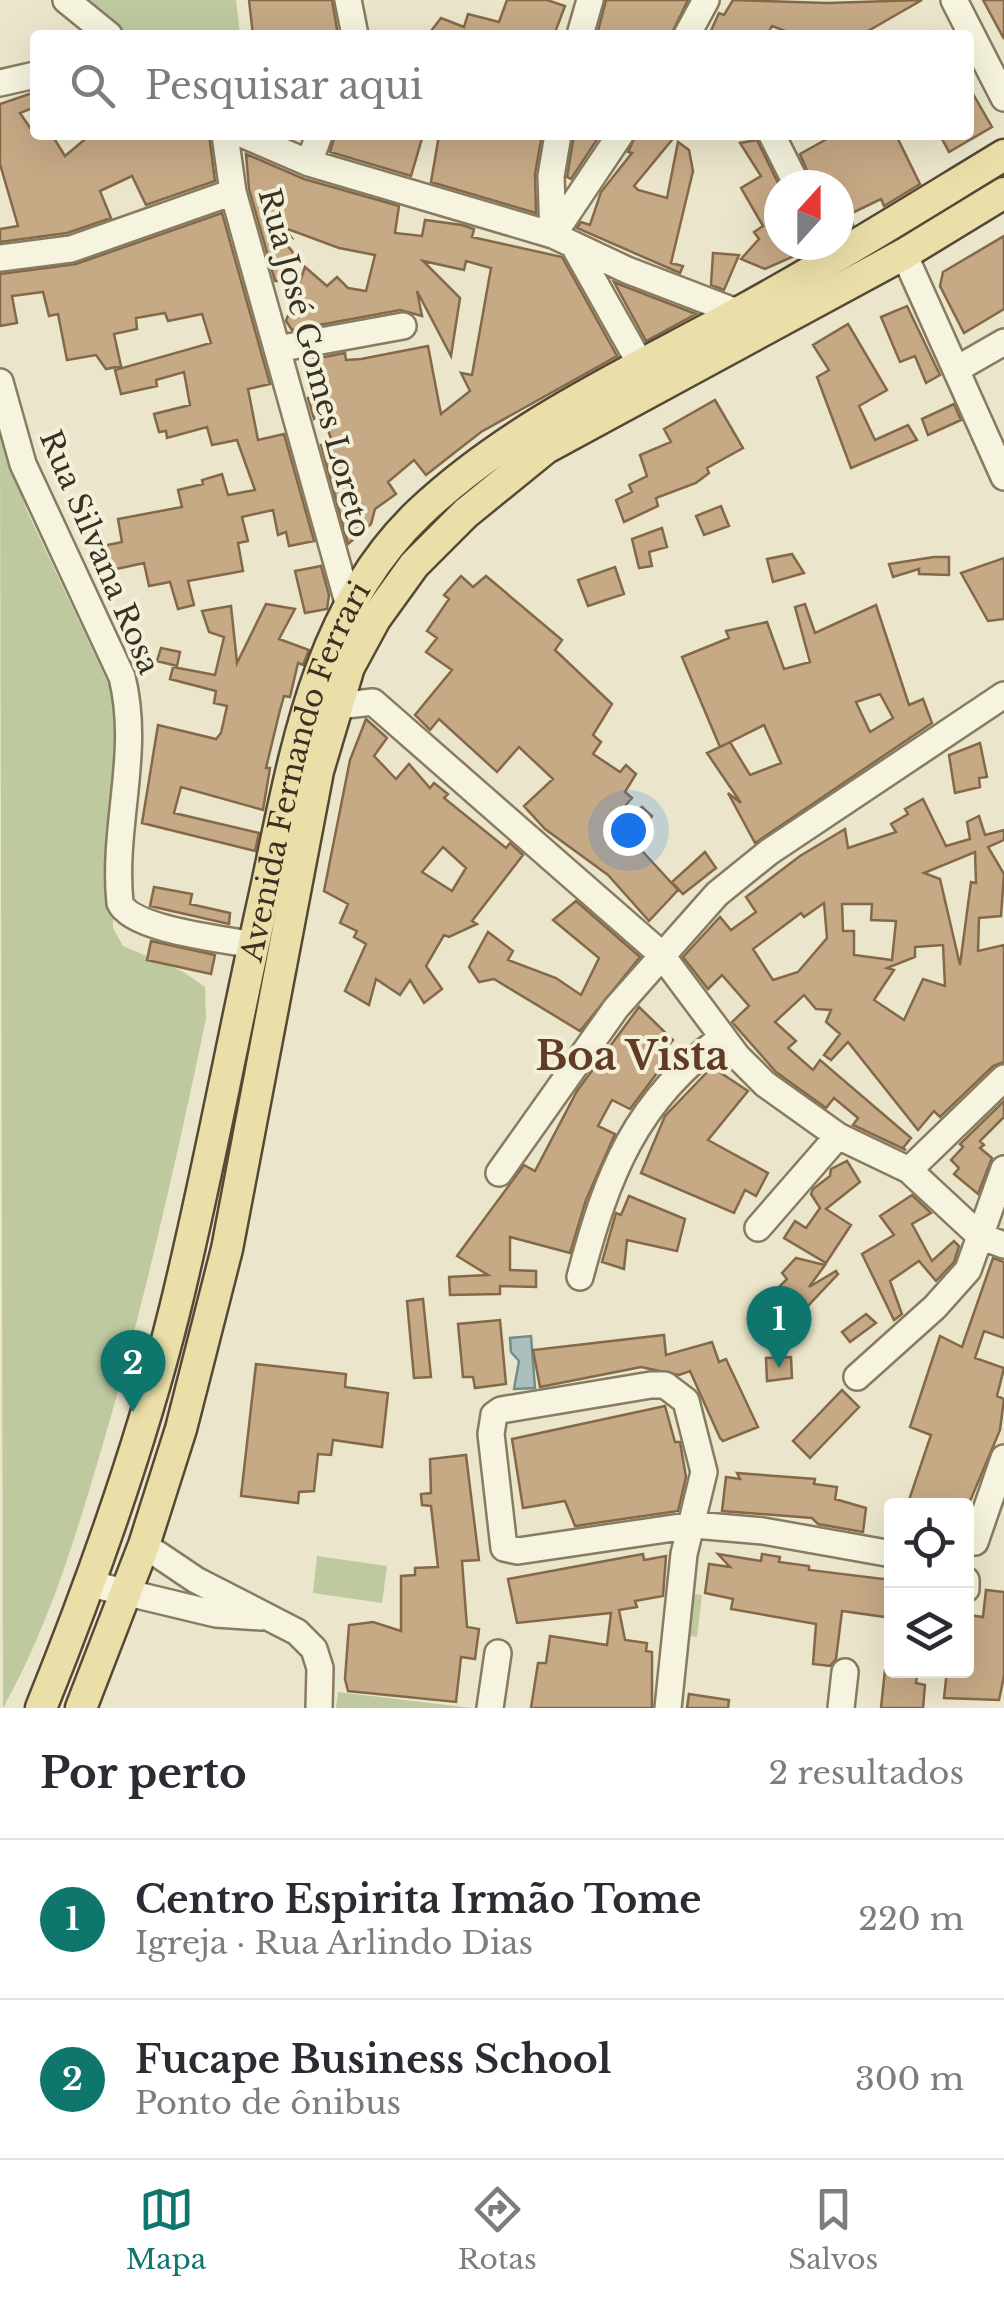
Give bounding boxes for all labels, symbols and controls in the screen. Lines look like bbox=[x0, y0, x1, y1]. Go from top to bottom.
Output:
search box bbox=[30, 30, 974, 140]
icon: search bbox=[65, 58, 120, 113]
text: Pesquisar aqui bbox=[145, 62, 423, 109]
north arrow bbox=[764, 170, 854, 260]
street label: Rua José Gomes Loreto bbox=[251, 185, 379, 541]
street label: Rua Silvana Rosa bbox=[32, 425, 168, 680]
street label: Avenida Fernando Ferrari bbox=[232, 574, 378, 966]
your location bbox=[603, 805, 654, 856]
district label: Boa Vista bbox=[535, 1031, 729, 1081]
pin: 1 bbox=[746, 1286, 812, 1368]
pin: 2 bbox=[100, 1330, 166, 1412]
map controls bbox=[884, 1498, 974, 1678]
button: locate bbox=[884, 1498, 974, 1588]
button: layers bbox=[884, 1588, 974, 1678]
text: Por perto bbox=[40, 1747, 247, 1799]
text: 2 resultados bbox=[769, 1753, 964, 1793]
text: Centro Espirita Irmão Tome bbox=[135, 1876, 701, 1923]
text: 1 bbox=[66, 1899, 79, 1939]
text: 220 m bbox=[858, 1899, 964, 1939]
text: Igreja · Rua Arlindo Dias bbox=[135, 1923, 533, 1963]
text: Fucape Business School bbox=[135, 2036, 611, 2083]
text: 2 bbox=[62, 2059, 83, 2099]
text: 300 m bbox=[855, 2059, 964, 2099]
text: Ponto de ônibus bbox=[135, 2083, 401, 2123]
tab: Mapa bbox=[126, 2182, 206, 2277]
tab: Rotas bbox=[458, 2182, 537, 2277]
tab: Salvos bbox=[788, 2182, 878, 2277]

